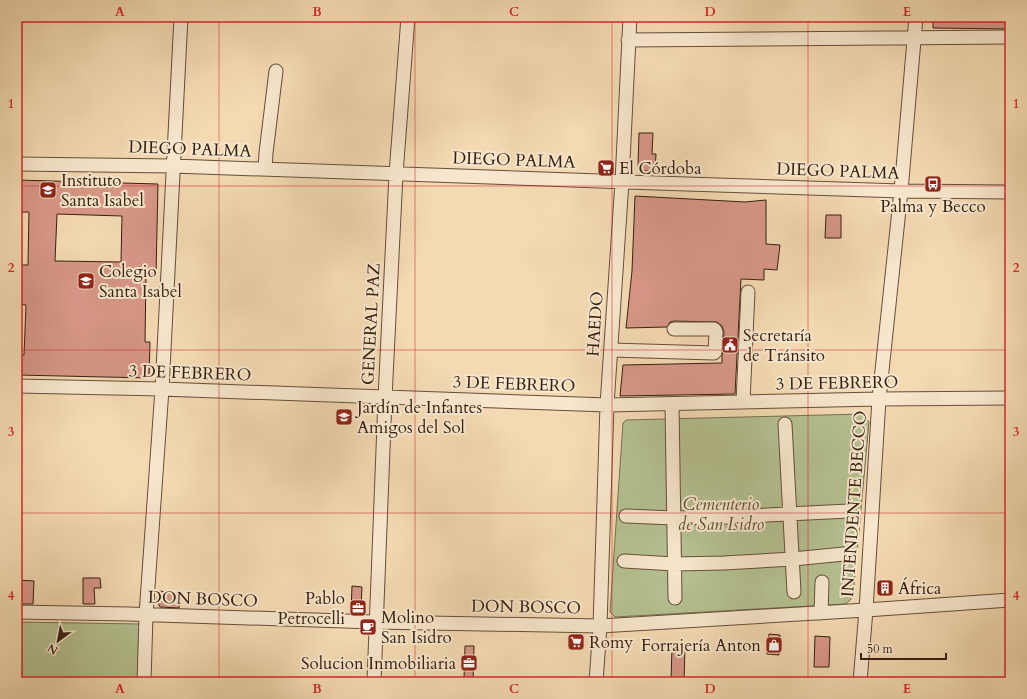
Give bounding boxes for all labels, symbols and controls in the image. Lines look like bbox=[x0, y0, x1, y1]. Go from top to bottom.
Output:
text: A bbox=[115, 3, 125, 21]
text: B bbox=[312, 3, 322, 21]
text: C bbox=[509, 3, 519, 21]
text: D bbox=[704, 3, 716, 21]
text: E bbox=[903, 3, 911, 21]
text: 1 bbox=[8, 95, 14, 113]
text: 1 bbox=[1013, 95, 1019, 113]
street label: DIEGO PALMA bbox=[128, 135, 253, 163]
street label: DIEGO PALMA bbox=[452, 146, 577, 174]
place label: El Córdoba bbox=[619, 157, 702, 180]
street label: DIEGO PALMA bbox=[776, 157, 901, 185]
supermarket icon: El Córdoba bbox=[596, 158, 616, 178]
place label: Instituto Santa Isabel bbox=[61, 169, 144, 212]
bus stop icon: Palma y Becco bbox=[923, 174, 943, 194]
school or university icon: Instituto Santa Isabel bbox=[38, 180, 58, 200]
place label: Palma y Becco bbox=[880, 195, 986, 218]
text: 2 bbox=[8, 259, 15, 277]
text: 2 bbox=[1013, 259, 1020, 277]
place label: Colegio Santa Isabel bbox=[99, 260, 182, 303]
street label: GENERAL PAZ bbox=[356, 263, 386, 385]
school or university icon: Colegio Santa Isabel bbox=[76, 271, 96, 291]
street label: HAEDO bbox=[581, 291, 609, 357]
place label: Secretaría de Tránsito bbox=[743, 324, 825, 367]
public building icon: Secretaría de Tránsito bbox=[720, 335, 740, 355]
street label: 3 DE FEBRERO bbox=[128, 359, 252, 387]
street label: 3 DE FEBRERO bbox=[452, 370, 576, 398]
street label: 3 DE FEBRERO bbox=[775, 370, 899, 396]
place label: Jardín de Infantes Amigos del Sol bbox=[354, 396, 482, 439]
school or university icon: Jardín de Infantes Amigos del Sol bbox=[334, 407, 354, 427]
street label: INTENDENTE BECCO bbox=[836, 410, 872, 598]
text: 3 bbox=[8, 423, 15, 441]
text: 3 bbox=[1013, 423, 1020, 441]
park label: Cementerio de San Isidro bbox=[678, 493, 764, 536]
place label: África bbox=[898, 577, 942, 600]
building icon: África bbox=[875, 578, 895, 598]
street label: DON BOSCO bbox=[148, 586, 258, 612]
text: 4 bbox=[8, 587, 15, 605]
place label: Pablo Petrocelli bbox=[278, 587, 345, 630]
text: 4 bbox=[1013, 587, 1020, 605]
street label: DON BOSCO bbox=[471, 595, 581, 619]
office icon: Pablo Petrocelli bbox=[348, 598, 368, 618]
place label: Molino San Isidro bbox=[381, 606, 452, 649]
cafe icon: Molino San Isidro bbox=[358, 617, 378, 637]
north arrow bbox=[38, 621, 78, 661]
place label: Romy bbox=[589, 631, 633, 654]
supermarket icon: Romy bbox=[566, 632, 586, 652]
place label: Forrajería Anton bbox=[641, 634, 761, 657]
shop icon: Forrajería Anton bbox=[764, 635, 784, 655]
scale bar bbox=[861, 635, 946, 661]
text: N bbox=[45, 640, 61, 658]
text: 50 m bbox=[867, 641, 894, 657]
place label: Solucion Inmobiliaria bbox=[301, 652, 457, 675]
office icon: Solucion Inmobiliaria bbox=[459, 653, 479, 673]
text: A bbox=[115, 680, 125, 698]
text: B bbox=[312, 680, 322, 698]
text: C bbox=[509, 680, 519, 698]
text: D bbox=[704, 680, 716, 698]
text: E bbox=[903, 680, 911, 698]

